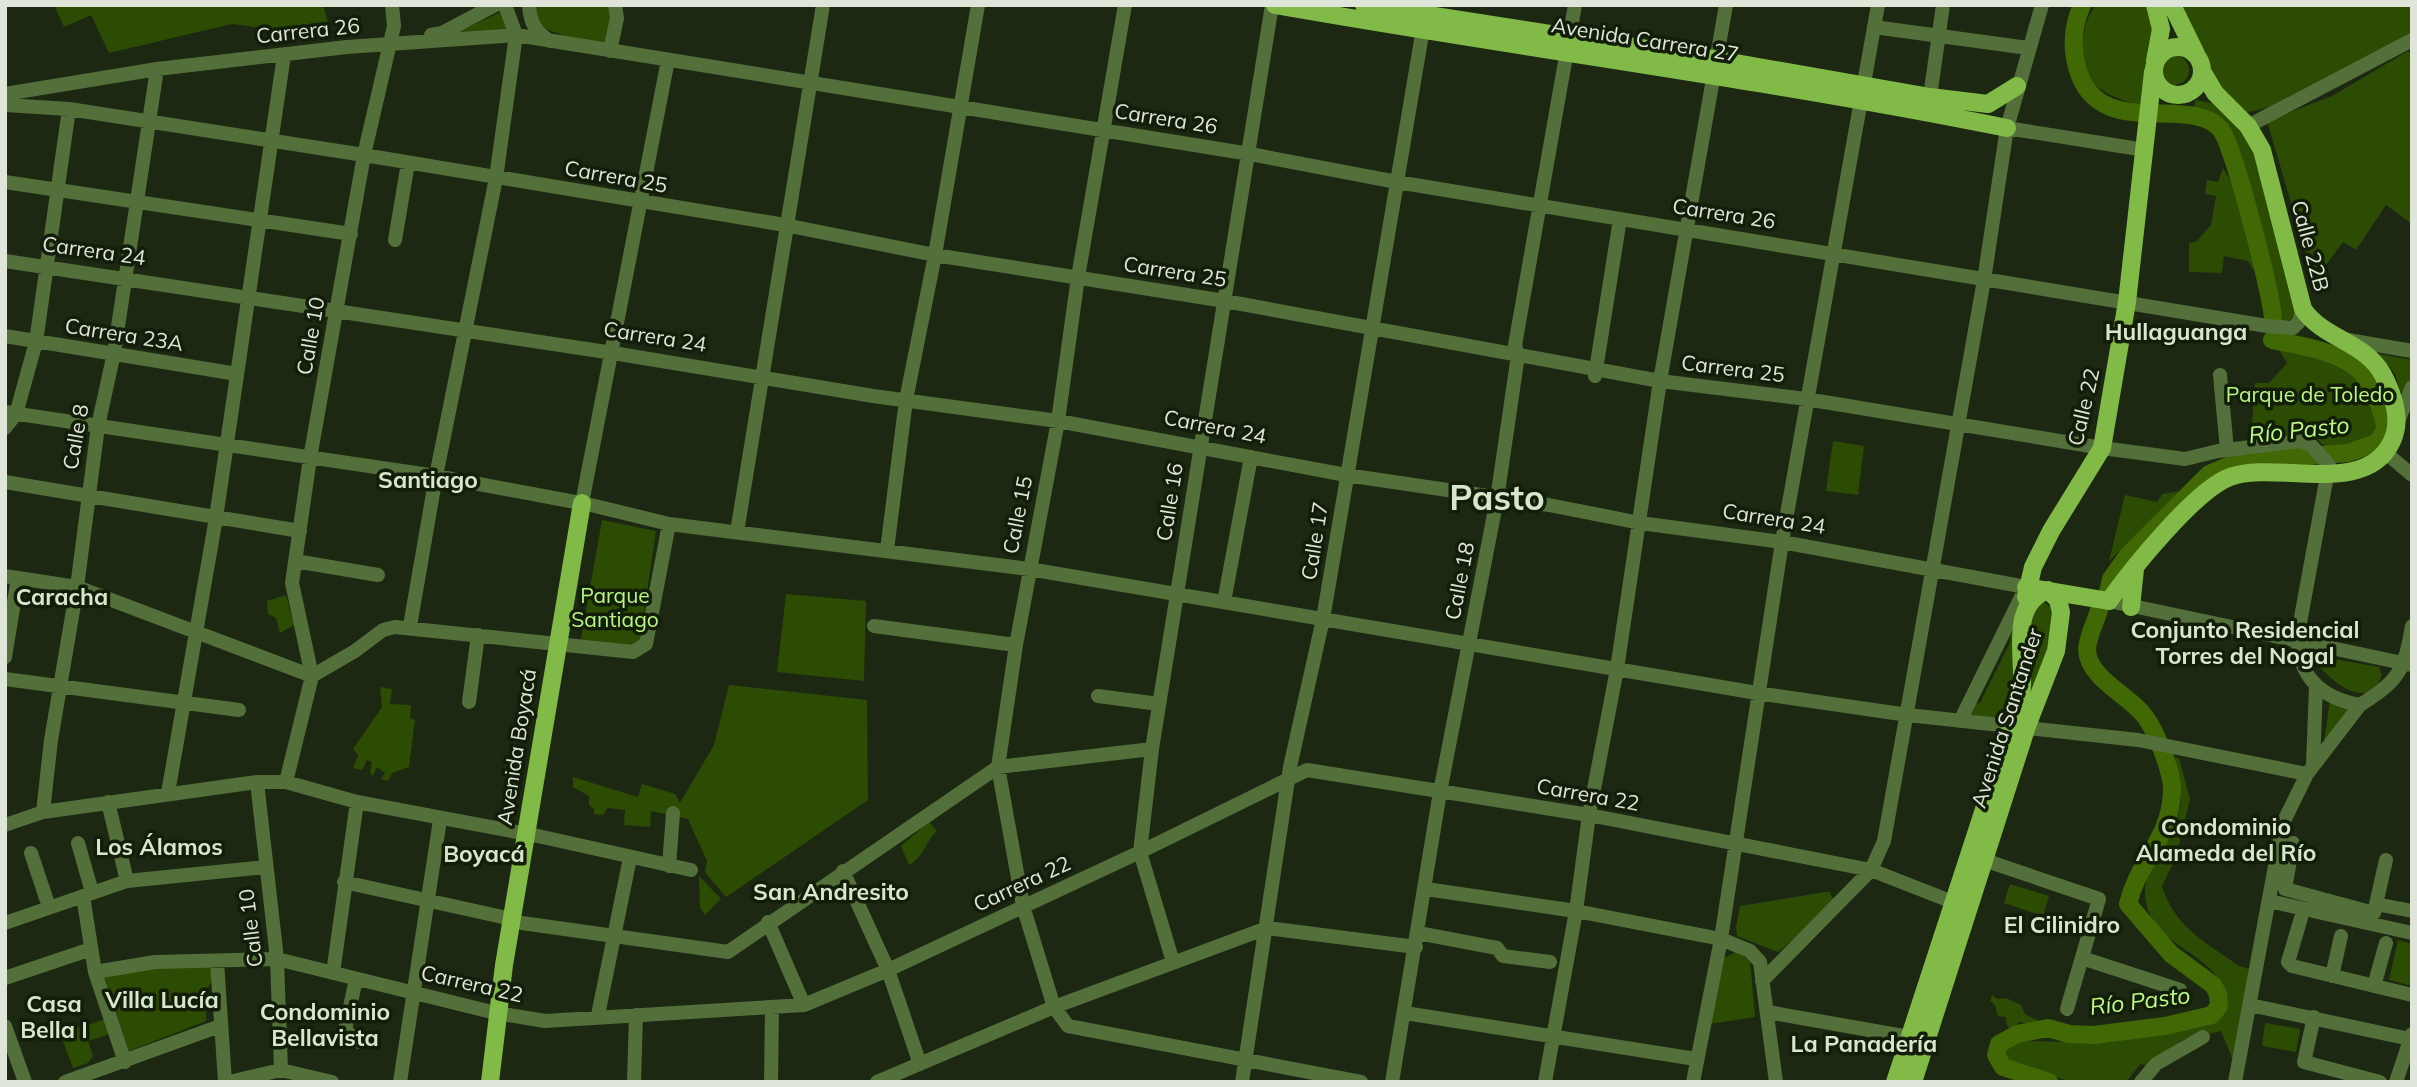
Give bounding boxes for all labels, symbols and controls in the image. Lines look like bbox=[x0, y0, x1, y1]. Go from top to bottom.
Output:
street label: Avenida Carrera 27 bbox=[1550, 11, 1741, 67]
street label: Carrera 26 bbox=[255, 12, 361, 48]
street label: Carrera 26 bbox=[1113, 97, 1220, 139]
street label: Carrera 25 bbox=[563, 154, 670, 198]
street label: Carrera 26 bbox=[1671, 192, 1778, 234]
street label: Calle 22B bbox=[2286, 197, 2336, 294]
street label: Carrera 24 bbox=[41, 230, 148, 270]
street label: Carrera 25 bbox=[1122, 250, 1229, 292]
street label: Calle 10 bbox=[290, 295, 330, 377]
street label: Carrera 23A bbox=[63, 312, 186, 356]
street label: Carrera 24 bbox=[602, 315, 709, 357]
district label: Hullaguanga bbox=[2105, 317, 2247, 346]
street label: Carrera 25 bbox=[1680, 349, 1786, 387]
street label: Calle 22 bbox=[2062, 365, 2105, 448]
park label: Parque de Toledo bbox=[2226, 381, 2394, 407]
street label: Calle 8 bbox=[56, 402, 94, 472]
street label: Carrera 24 bbox=[1162, 403, 1269, 449]
water label: Río Pasto bbox=[2247, 410, 2351, 449]
street label: Calle 16 bbox=[1150, 461, 1188, 543]
district label: Santiago bbox=[378, 465, 478, 494]
street label: Calle 15 bbox=[997, 474, 1037, 556]
district label: Pasto bbox=[1449, 475, 1545, 519]
street label: Carrera 24 bbox=[1721, 497, 1828, 539]
street label: Calle 17 bbox=[1295, 500, 1333, 582]
street label: Calle 18 bbox=[1439, 540, 1479, 622]
district label: Caracha bbox=[16, 582, 108, 611]
park label: Parque Santiago bbox=[571, 582, 659, 632]
district label: Conjunto Residencial Torres del Nogal bbox=[2130, 615, 2360, 670]
street label: Avenida Santander bbox=[1965, 624, 2047, 811]
street label: Avenida Boyacá bbox=[491, 667, 541, 827]
street label: Carrera 22 bbox=[1535, 772, 1642, 816]
district label: Condominio Alameda del Río bbox=[2136, 812, 2316, 867]
district label: Los Álamos bbox=[95, 832, 223, 861]
district label: Boyacá bbox=[443, 839, 525, 868]
street label: Carrera 22 bbox=[969, 849, 1074, 917]
district label: San Andresito bbox=[753, 877, 909, 906]
street label: Calle 10 bbox=[232, 887, 268, 969]
district label: El Cilinidro bbox=[2004, 910, 2120, 939]
street label: Carrera 22 bbox=[419, 959, 526, 1007]
water label: Río Pasto bbox=[2088, 980, 2192, 1021]
district label: Villa Lucía bbox=[104, 985, 219, 1014]
district label: Casa Bella I bbox=[20, 989, 88, 1044]
district label: Condominio Bellavista bbox=[260, 997, 390, 1052]
district label: La Panadería bbox=[1791, 1029, 1937, 1058]

